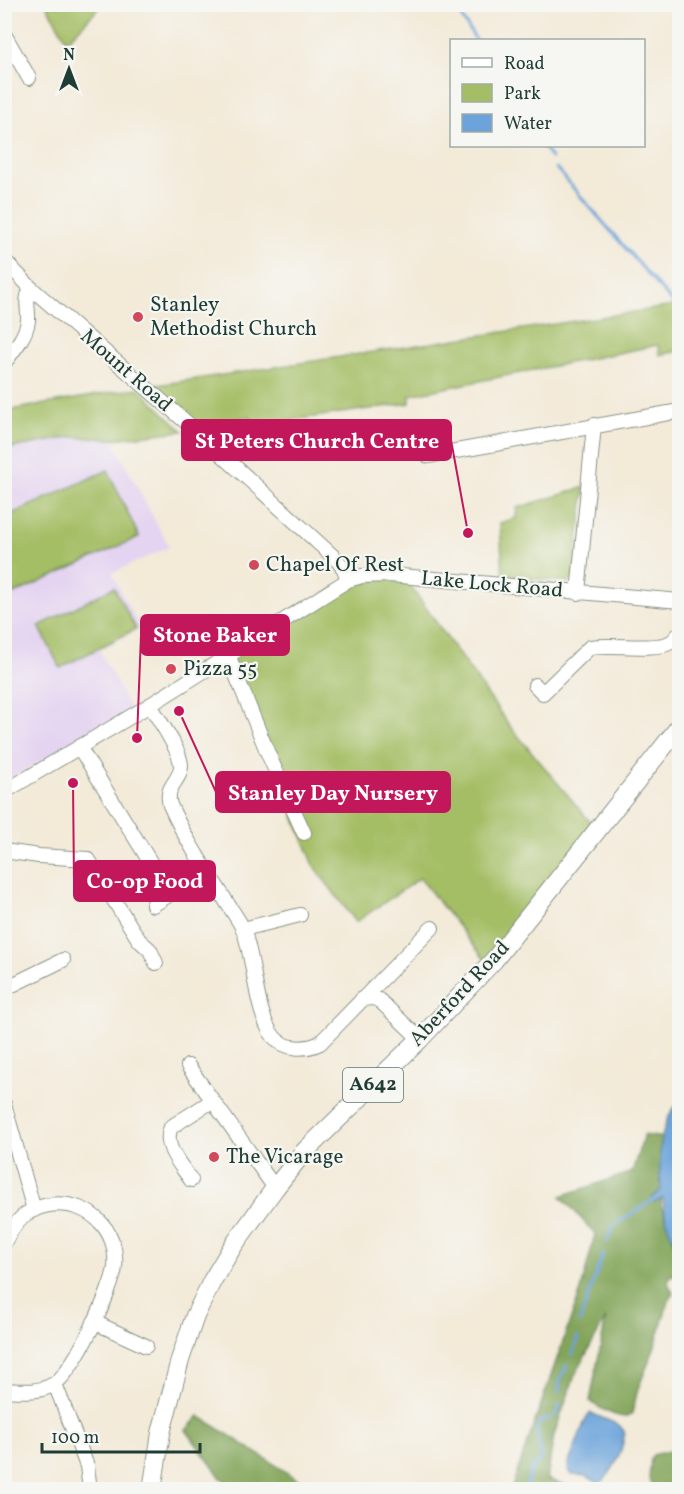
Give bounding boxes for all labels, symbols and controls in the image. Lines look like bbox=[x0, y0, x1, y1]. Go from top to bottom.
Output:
north arrow bbox=[39, 39, 99, 99]
legend bbox=[450, 39, 645, 147]
text: N bbox=[63, 45, 75, 67]
text: Road bbox=[504, 52, 545, 77]
text: Park bbox=[504, 82, 541, 107]
text: Water bbox=[504, 112, 552, 137]
place label: Stanley Methodist Church bbox=[150, 291, 317, 344]
marker: Stanley Methodist Church bbox=[131, 310, 145, 324]
street label: Mount Road bbox=[74, 323, 178, 419]
callout: St Peters Church Centre bbox=[182, 420, 451, 460]
text: St Peters Church Centre bbox=[195, 427, 439, 458]
place label: Chapel Of Rest bbox=[266, 551, 404, 580]
marker: Chapel Of Rest bbox=[247, 558, 261, 572]
street label: Lake Lock Road bbox=[420, 564, 564, 606]
callout: Stone Baker bbox=[141, 615, 289, 655]
text: Stone Baker bbox=[153, 621, 278, 652]
place label: Pizza 55 bbox=[183, 655, 257, 684]
marker: Pizza 55 bbox=[164, 662, 178, 676]
callout: Stanley Day Nursery bbox=[216, 772, 450, 812]
text: Stanley Day Nursery bbox=[228, 779, 439, 810]
callout: Co-op Food bbox=[74, 861, 215, 901]
text: Co-op Food bbox=[86, 867, 204, 898]
street label: Aberford Road bbox=[403, 935, 517, 1053]
road number: A642 bbox=[343, 1068, 403, 1102]
place label: The Vicarage bbox=[226, 1143, 343, 1172]
marker: The Vicarage bbox=[207, 1150, 221, 1164]
scale bar bbox=[42, 1416, 200, 1454]
text: 100 m bbox=[51, 1426, 100, 1451]

